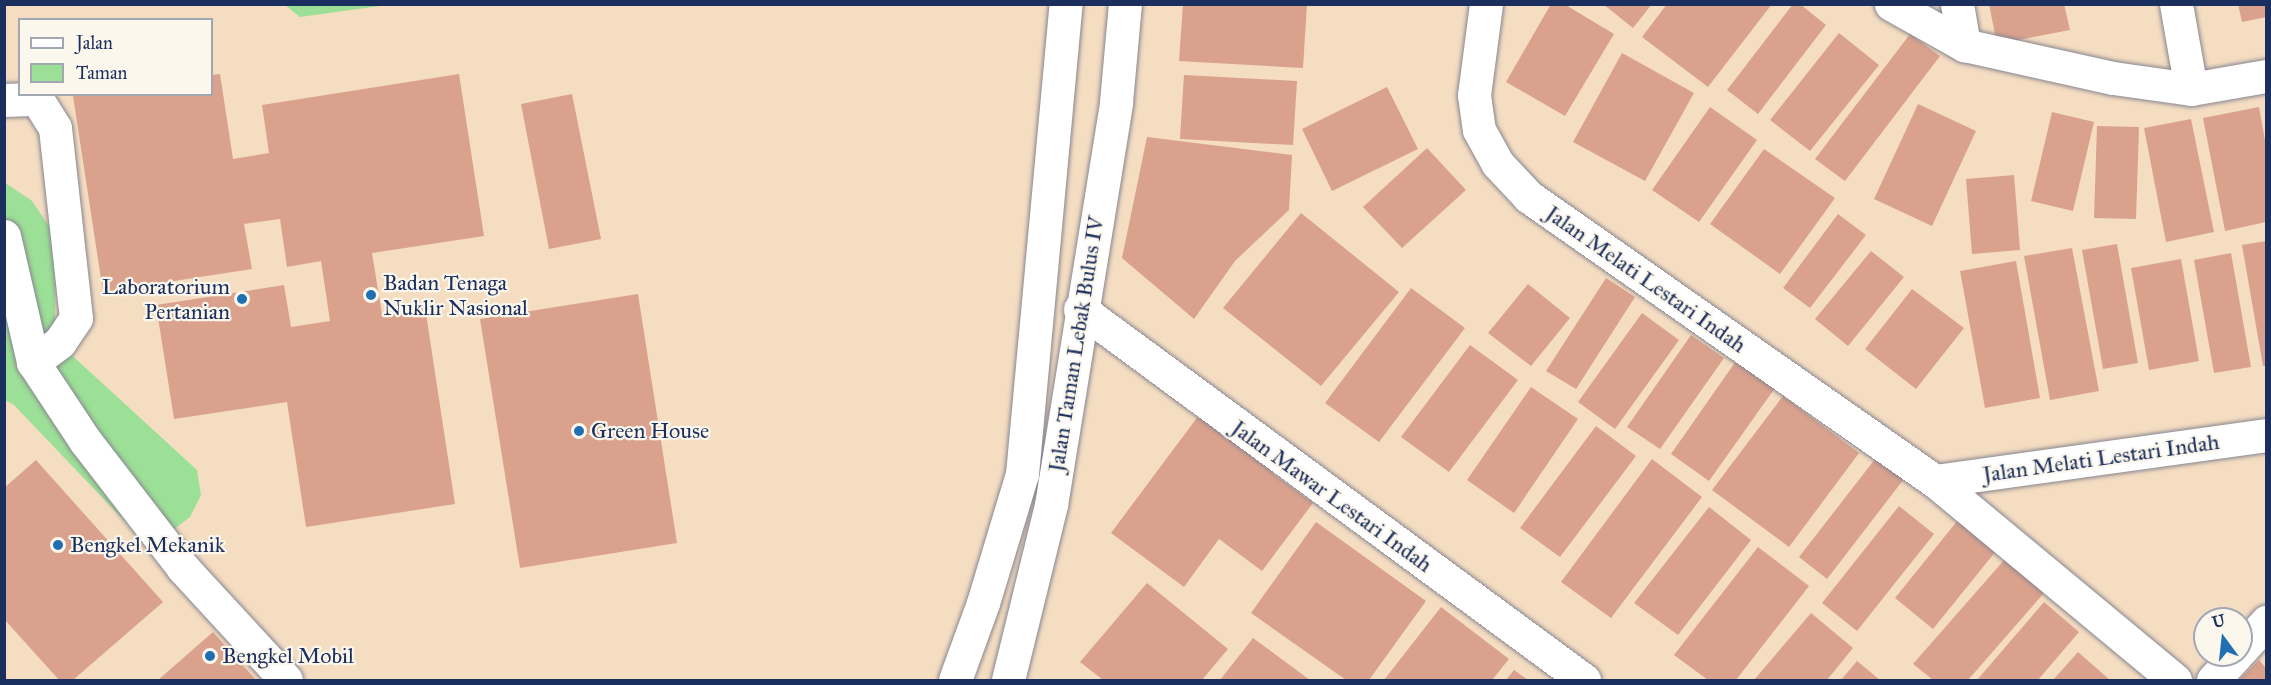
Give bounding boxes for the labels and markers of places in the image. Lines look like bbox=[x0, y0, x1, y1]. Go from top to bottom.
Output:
place label: Badan Tenaga Nuklir Nasional bbox=[383, 269, 528, 320]
place label: Laboratorium Pertanian bbox=[102, 273, 230, 324]
marker: Badan Tenaga Nuklir Nasional bbox=[364, 288, 378, 302]
marker: Laboratorium Pertanian bbox=[235, 292, 249, 306]
place label: Green House bbox=[591, 418, 709, 444]
marker: Green House bbox=[572, 424, 586, 438]
place label: Bengkel Mekanik bbox=[70, 532, 225, 558]
marker: Bengkel Mekanik bbox=[51, 538, 65, 552]
place label: Bengkel Mobil bbox=[222, 643, 354, 669]
marker: Bengkel Mobil bbox=[203, 649, 217, 663]

